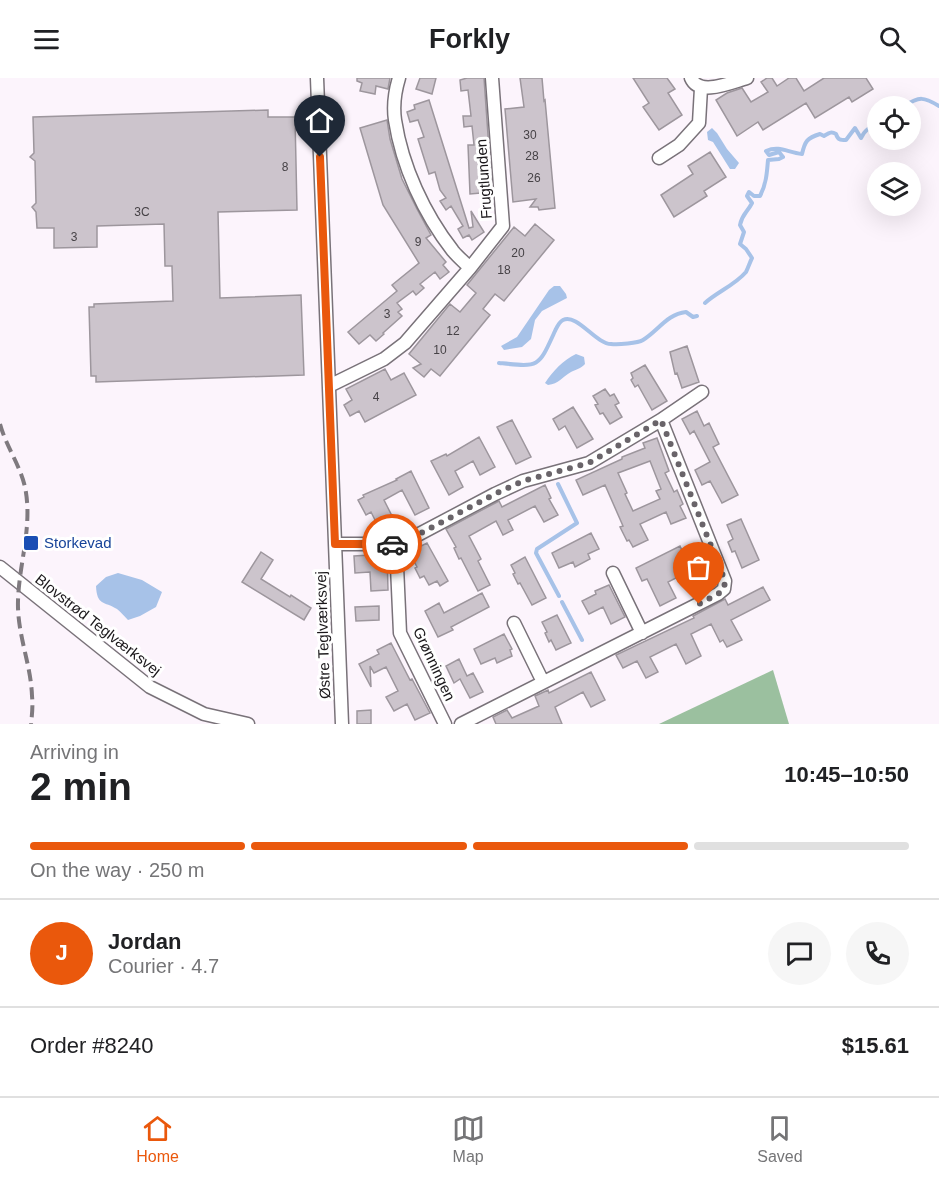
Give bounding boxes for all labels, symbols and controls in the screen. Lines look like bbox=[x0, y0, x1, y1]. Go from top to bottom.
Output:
icon: menu bbox=[30, 23, 63, 56]
icon: search bbox=[876, 23, 909, 56]
text: Forkly bbox=[429, 24, 510, 54]
pin bbox=[294, 95, 345, 157]
map controls bbox=[867, 96, 921, 216]
button: locate bbox=[867, 96, 921, 150]
icon: home bbox=[303, 104, 336, 137]
house number: 30 bbox=[523, 128, 537, 142]
street label: Frugtlunden bbox=[472, 139, 495, 220]
house number: 28 bbox=[525, 149, 539, 163]
house number: 8 bbox=[282, 160, 289, 174]
button: layers bbox=[867, 162, 921, 216]
house number: 26 bbox=[527, 171, 541, 185]
house number: 3C bbox=[134, 205, 150, 219]
house number: 3 bbox=[71, 230, 78, 244]
house number: 9 bbox=[415, 235, 422, 249]
house number: 20 bbox=[511, 246, 525, 260]
house number: 18 bbox=[497, 263, 511, 277]
house number: 3 bbox=[384, 307, 391, 321]
house number: 12 bbox=[446, 324, 460, 338]
house number: 10 bbox=[433, 343, 447, 357]
house number: 4 bbox=[373, 390, 380, 404]
courier bbox=[362, 514, 422, 574]
icon: car bbox=[376, 528, 409, 561]
marker: Storkevad bbox=[22, 534, 40, 552]
place label: Storkevad bbox=[44, 534, 112, 551]
pin bbox=[673, 542, 724, 604]
icon: bag bbox=[682, 551, 715, 584]
street label: Blovstrød Teglværksvej bbox=[32, 570, 165, 679]
street label: Østre Teglværksvej bbox=[312, 571, 333, 699]
street label: Grønningen bbox=[410, 624, 459, 703]
text: Arriving in bbox=[30, 741, 119, 763]
text: 10:45–10:50 bbox=[784, 762, 909, 787]
text: 2 min bbox=[30, 765, 132, 808]
text: On the way · 250 m bbox=[30, 859, 205, 881]
button: chat bbox=[768, 922, 831, 985]
button: phone bbox=[846, 922, 909, 985]
text: Jordan bbox=[108, 929, 181, 954]
text: J bbox=[55, 940, 68, 965]
text: Courier · 4.7 bbox=[108, 955, 219, 977]
text: Order #8240 bbox=[30, 1033, 154, 1058]
text: $15.61 bbox=[842, 1033, 909, 1058]
tab: Home bbox=[136, 1112, 179, 1166]
tab: Map bbox=[452, 1112, 485, 1166]
tab: Saved bbox=[757, 1112, 803, 1166]

